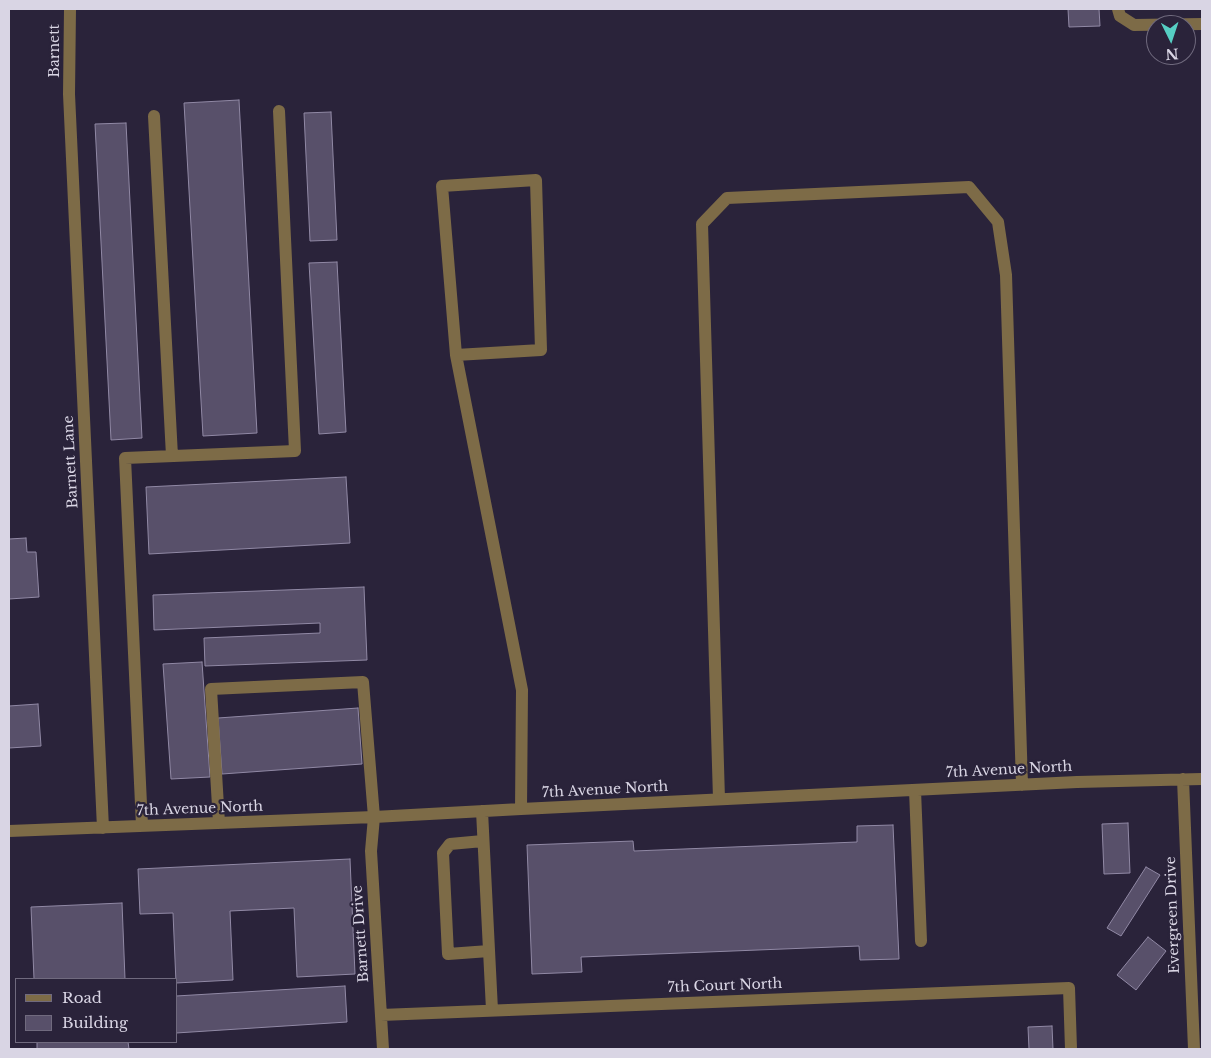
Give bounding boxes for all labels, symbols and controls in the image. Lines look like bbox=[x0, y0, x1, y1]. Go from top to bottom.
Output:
north arrow bbox=[1146, 15, 1196, 65]
street label: Barnett bbox=[47, 24, 63, 78]
text: N bbox=[1165, 45, 1179, 63]
street label: Barnett Lane bbox=[60, 415, 82, 509]
street label: 7th Avenue North bbox=[946, 758, 1072, 782]
street label: 7th Avenue North bbox=[542, 778, 668, 802]
street label: 7th Avenue North bbox=[137, 798, 263, 820]
street label: Evergreen Drive bbox=[1163, 856, 1183, 974]
street label: Barnett Drive bbox=[349, 885, 373, 983]
street label: 7th Court North bbox=[667, 976, 783, 996]
legend bbox=[15, 978, 178, 1043]
text: Road bbox=[62, 988, 102, 1007]
text: Building bbox=[62, 1013, 128, 1032]

